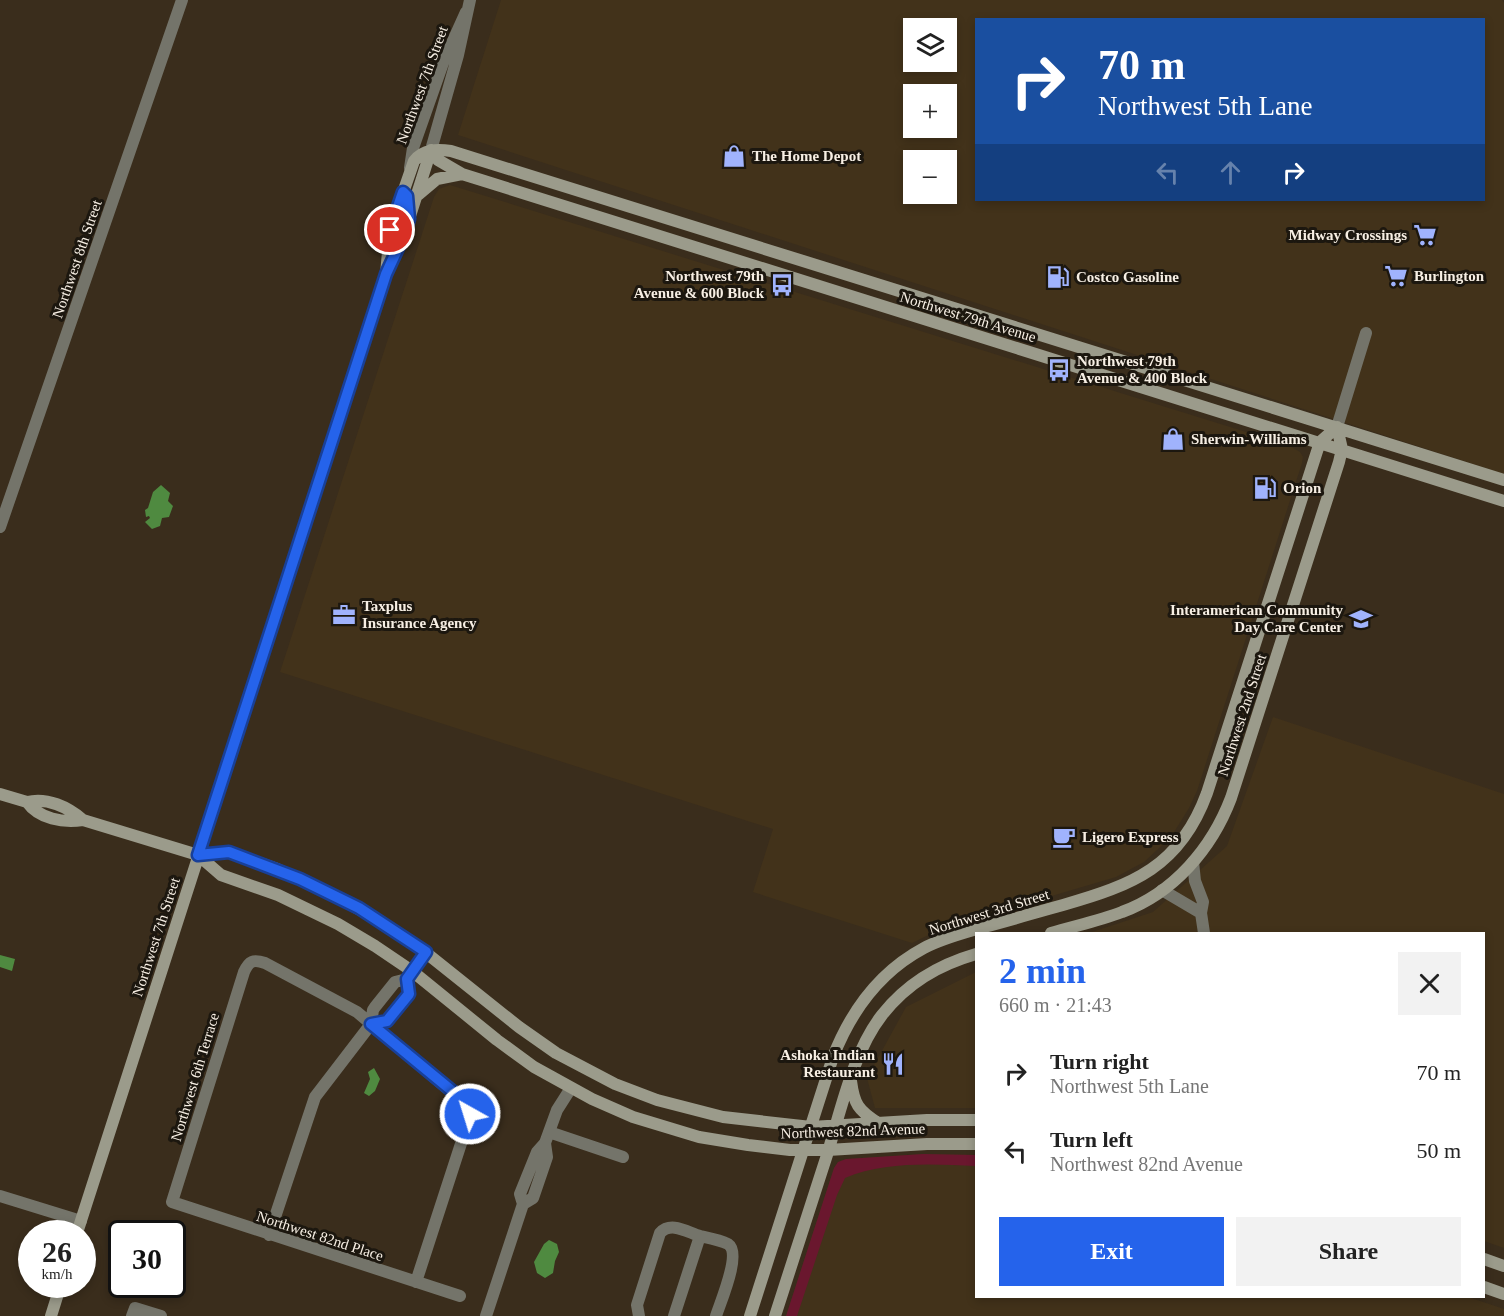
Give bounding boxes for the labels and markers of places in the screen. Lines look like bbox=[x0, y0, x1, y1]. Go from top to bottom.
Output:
shop icon: The Home Depot bbox=[721, 143, 747, 169]
place label: The Home Depot bbox=[752, 148, 861, 164]
pin bbox=[364, 204, 415, 255]
supermarket icon: Midway Crossings bbox=[1412, 222, 1438, 248]
place label: Midway Crossings bbox=[1289, 227, 1407, 243]
supermarket icon: Burlington bbox=[1383, 263, 1409, 289]
fuel station icon: Costco Gasoline bbox=[1045, 264, 1071, 290]
place label: Northwest 79th Avenue & 600 Block bbox=[634, 268, 765, 301]
place label: Burlington bbox=[1414, 268, 1485, 284]
place label: Costco Gasoline bbox=[1076, 269, 1179, 285]
bus stop icon: Northwest 79th Avenue & 600 Block bbox=[769, 272, 795, 298]
place label: Northwest 79th Avenue & 400 Block bbox=[1077, 353, 1208, 386]
bus stop icon: Northwest 79th Avenue & 400 Block bbox=[1046, 357, 1072, 383]
shop icon: Sherwin-Williams bbox=[1160, 426, 1186, 452]
place label: Sherwin-Williams bbox=[1191, 431, 1307, 447]
fuel station icon: Orion bbox=[1252, 475, 1278, 501]
place label: Orion bbox=[1283, 480, 1322, 496]
place label: Taxplus Insurance Agency bbox=[362, 598, 477, 631]
office icon: Taxplus Insurance Agency bbox=[331, 602, 357, 628]
place label: Interamerican Community Day Care Center bbox=[1170, 602, 1343, 635]
school or university icon: Interamerican Community Day Care Center bbox=[1348, 606, 1374, 632]
cafe icon: Ligero Express bbox=[1051, 824, 1077, 850]
place label: Ligero Express bbox=[1082, 829, 1179, 845]
place label: Ashoka Indian Restaurant bbox=[780, 1047, 876, 1080]
restaurant icon: Ashoka Indian Restaurant bbox=[880, 1051, 906, 1077]

